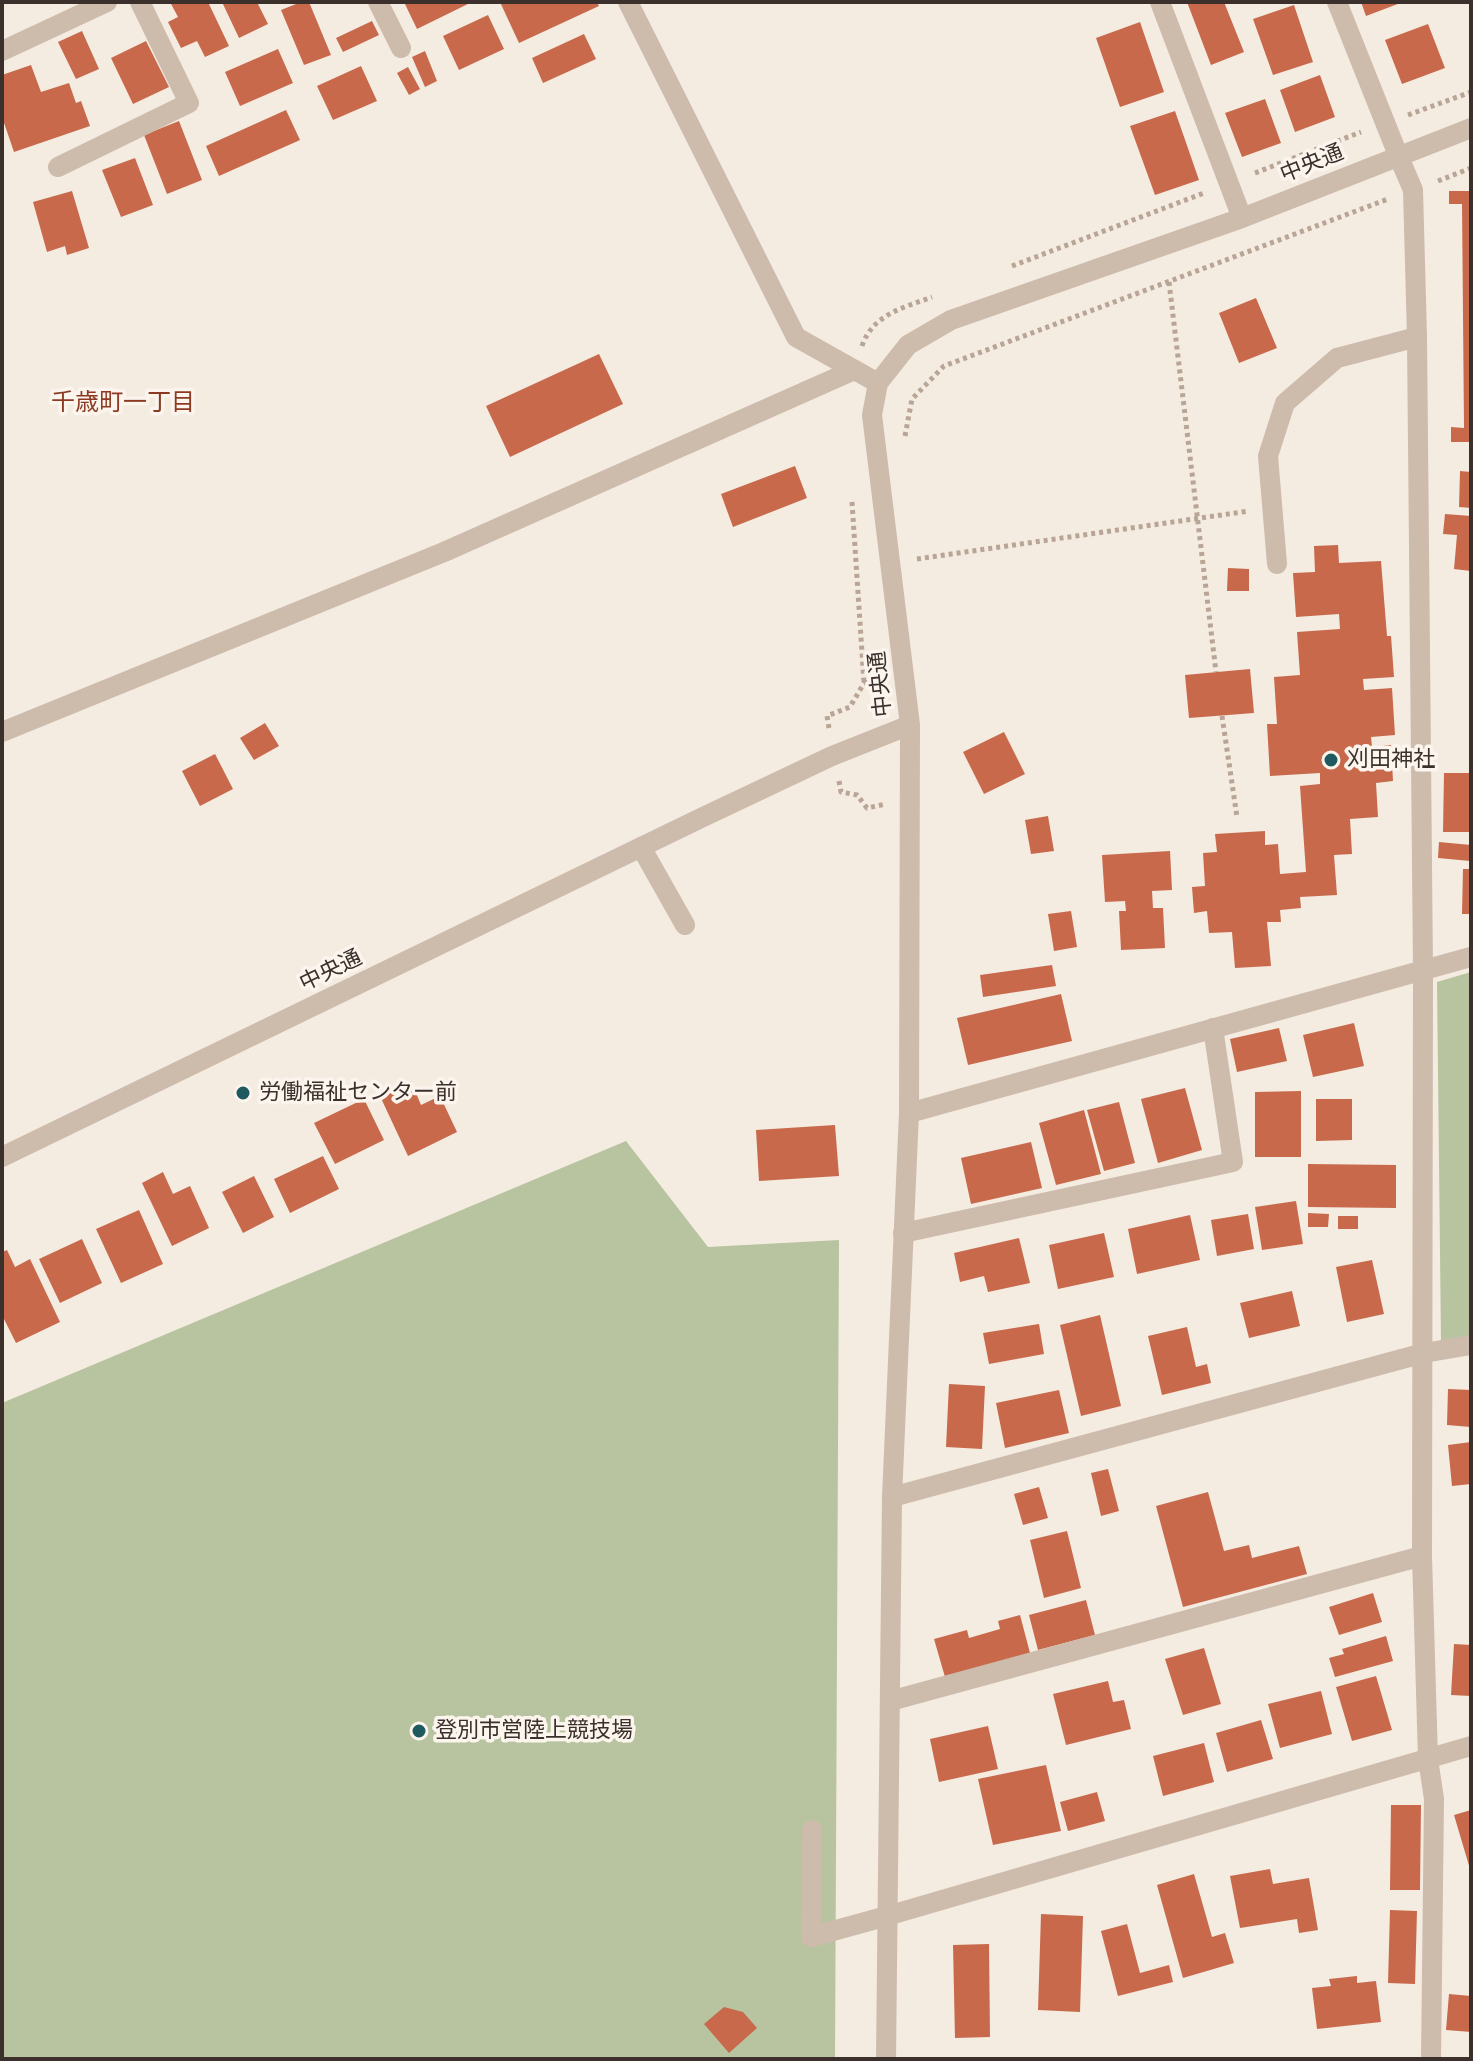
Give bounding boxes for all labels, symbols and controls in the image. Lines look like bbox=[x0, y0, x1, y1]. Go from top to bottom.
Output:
street label: 中央通 bbox=[1276, 139, 1348, 189]
district label: 千歳町一丁目 bbox=[51, 389, 195, 417]
street label: 中央通 bbox=[864, 650, 898, 718]
place label: 刈田神社 bbox=[1347, 747, 1435, 773]
marker: 刈田神社 bbox=[1322, 751, 1340, 769]
street label: 中央通 bbox=[296, 945, 366, 997]
place label: 労働福祉センター前 bbox=[259, 1080, 457, 1106]
marker: 労働福祉センター前 bbox=[234, 1084, 252, 1102]
place label: 登別市営陸上競技場 bbox=[435, 1718, 633, 1744]
marker: 登別市営陸上競技場 bbox=[410, 1722, 428, 1740]

